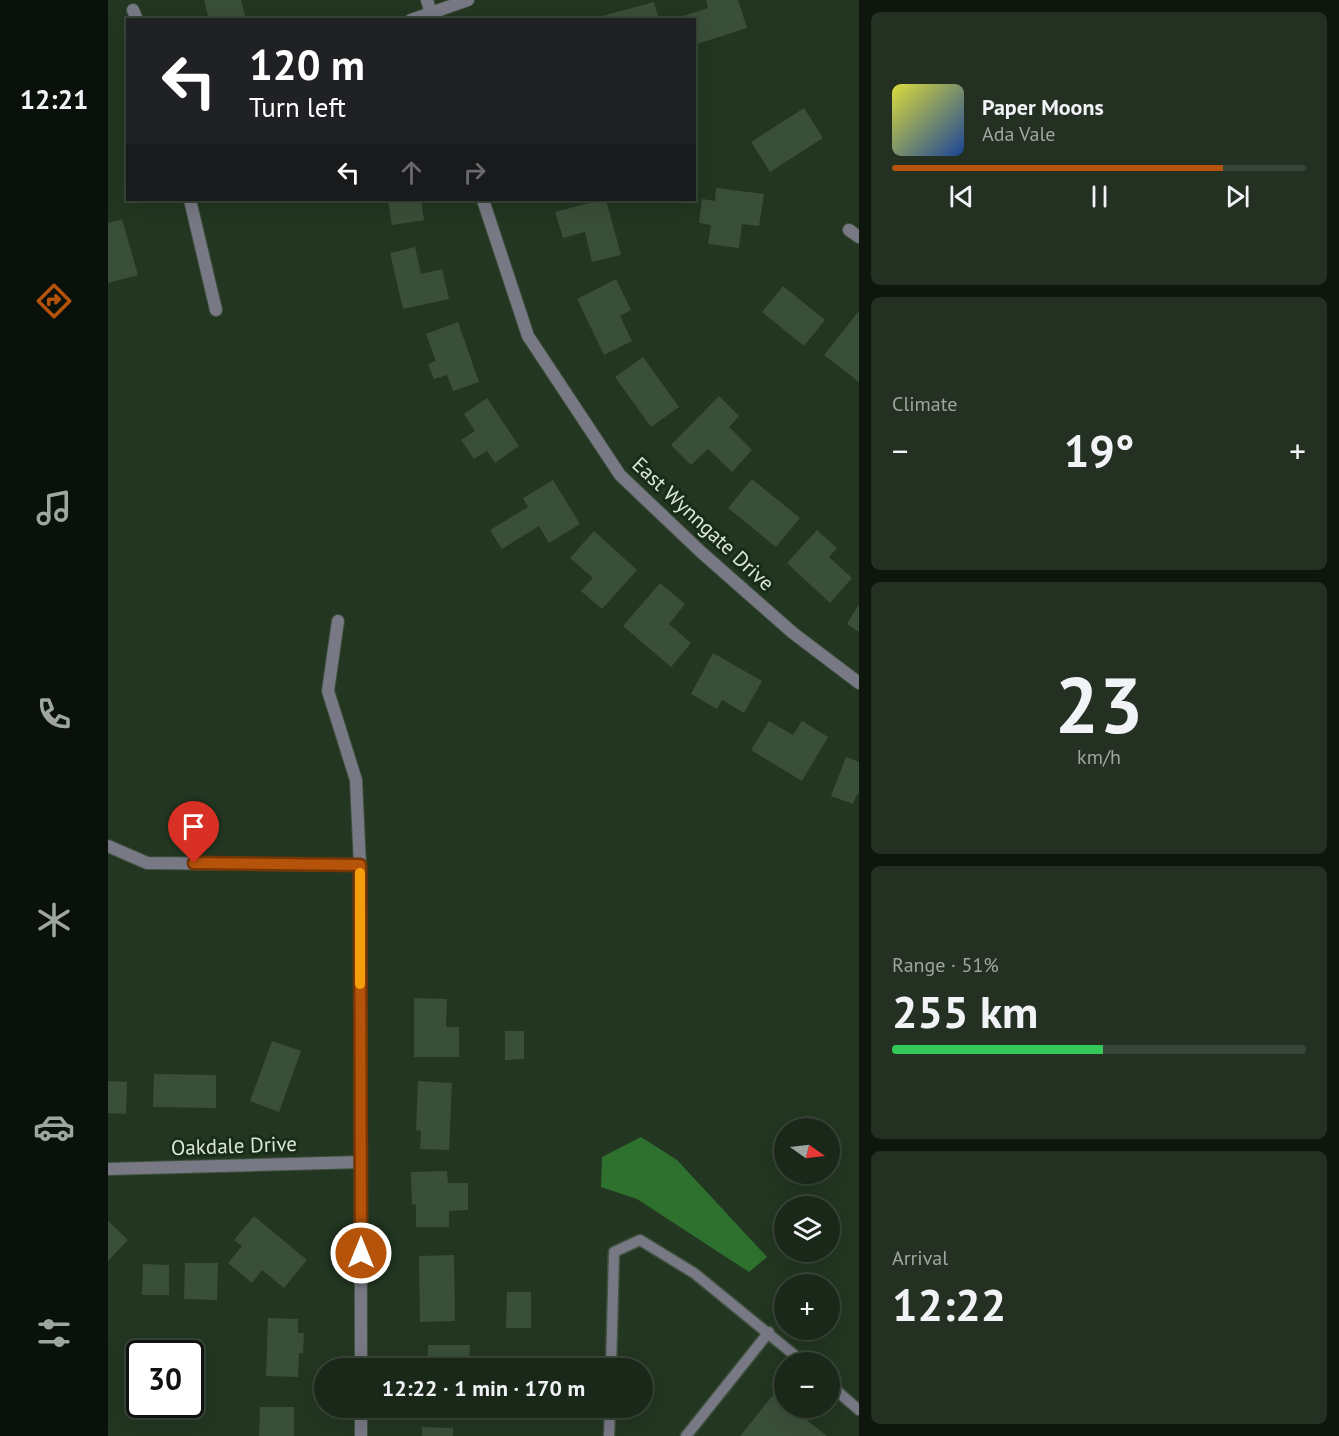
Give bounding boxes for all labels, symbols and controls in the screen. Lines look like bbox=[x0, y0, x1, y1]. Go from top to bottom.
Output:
text: 120 m bbox=[249, 37, 365, 92]
icon: left bbox=[150, 42, 228, 120]
text: 12:21 bbox=[20, 82, 88, 116]
text: Turn left bbox=[249, 90, 346, 124]
text: Paper Moons bbox=[982, 93, 1104, 121]
text: Ada Vale bbox=[982, 121, 1055, 147]
icon: left bbox=[332, 156, 365, 189]
icon: ahead bbox=[395, 156, 428, 189]
icon: right bbox=[458, 156, 491, 189]
icon: previous bbox=[945, 180, 978, 213]
icon: pause bbox=[1083, 180, 1116, 213]
icon: next bbox=[1221, 180, 1254, 213]
icon: directions bbox=[33, 280, 75, 322]
text: Climate bbox=[892, 391, 958, 417]
text: 19° bbox=[1064, 421, 1134, 479]
text: − bbox=[892, 429, 909, 472]
text: + bbox=[1289, 429, 1306, 472]
street label: East Wynngate Drive bbox=[627, 451, 780, 596]
icon: music bbox=[33, 487, 75, 529]
text: 23 bbox=[1055, 654, 1143, 755]
icon: phone bbox=[33, 693, 75, 735]
text: km/h bbox=[1077, 744, 1121, 770]
pin bbox=[168, 801, 219, 863]
icon: arrive bbox=[177, 810, 210, 843]
icon: climate bbox=[33, 899, 75, 941]
text: Range · 51% bbox=[892, 952, 999, 978]
text: 255 km bbox=[892, 982, 1038, 1040]
icon: car bbox=[33, 1106, 75, 1148]
north arrow bbox=[774, 1118, 840, 1184]
map controls bbox=[774, 1118, 840, 1418]
street label: Oakdale Drive bbox=[171, 1130, 297, 1161]
button: layers bbox=[774, 1196, 840, 1262]
position arrow bbox=[329, 1221, 393, 1285]
text: Arrival bbox=[892, 1245, 948, 1271]
button: + bbox=[774, 1274, 840, 1340]
text: 12:22 bbox=[892, 1275, 1006, 1333]
icon: filters bbox=[33, 1312, 75, 1354]
speed limit sign: 30 bbox=[126, 1340, 204, 1418]
button: − bbox=[774, 1352, 840, 1418]
text: 12:22 · 1 min · 170 m bbox=[382, 1374, 585, 1402]

